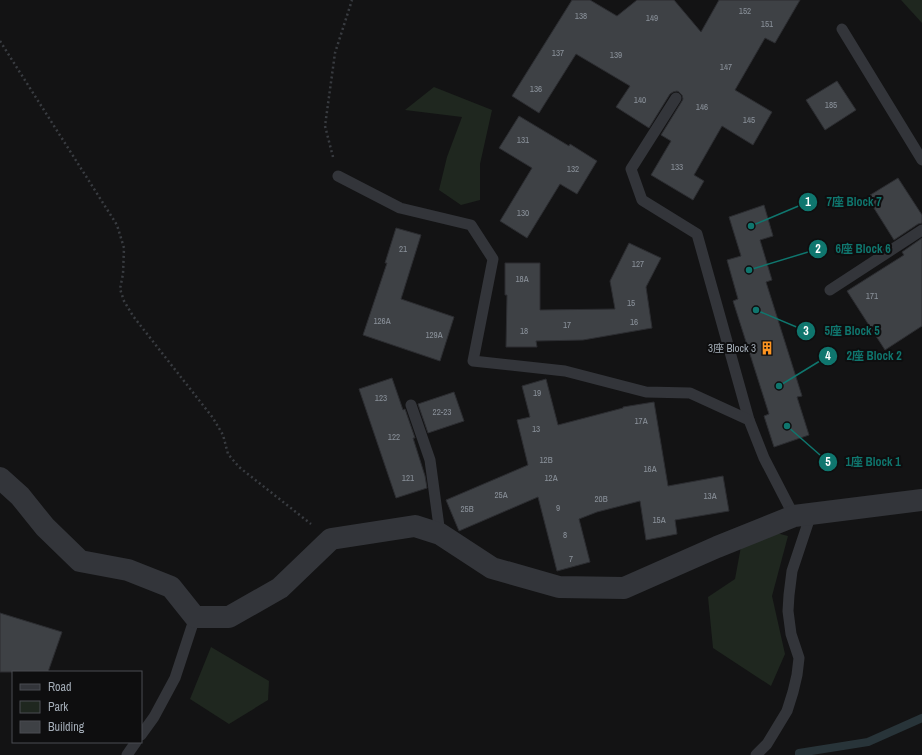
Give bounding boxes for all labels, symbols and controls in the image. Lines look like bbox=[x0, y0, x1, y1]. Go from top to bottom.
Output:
house number: 152 bbox=[739, 5, 751, 17]
house number: 138 bbox=[575, 10, 587, 22]
house number: 149 bbox=[646, 12, 658, 24]
house number: 151 bbox=[761, 18, 773, 30]
house number: 137 bbox=[552, 47, 564, 59]
house number: 139 bbox=[610, 49, 622, 61]
house number: 147 bbox=[720, 61, 732, 73]
house number: 136 bbox=[530, 83, 542, 95]
house number: 140 bbox=[634, 94, 646, 106]
house number: 185 bbox=[825, 99, 837, 111]
house number: 146 bbox=[696, 101, 708, 113]
house number: 145 bbox=[743, 114, 755, 126]
house number: 131 bbox=[517, 134, 529, 146]
house number: 133 bbox=[671, 161, 683, 173]
house number: 132 bbox=[567, 163, 579, 175]
callout: 7座 Block 7 bbox=[798, 190, 889, 214]
text: 1 bbox=[805, 194, 811, 210]
text: 7座 Block 7 bbox=[826, 194, 882, 210]
house number: 130 bbox=[517, 207, 529, 219]
callout: 6座 Block 6 bbox=[808, 237, 899, 261]
text: 2 bbox=[815, 241, 821, 257]
text: 6座 Block 6 bbox=[835, 241, 891, 257]
house number: 21 bbox=[399, 243, 407, 255]
house number: 127 bbox=[632, 258, 644, 270]
house number: 18A bbox=[515, 273, 529, 285]
house number: 171 bbox=[866, 290, 878, 302]
house number: 15 bbox=[627, 297, 635, 309]
house number: 126A bbox=[373, 315, 391, 327]
house number: 16 bbox=[630, 316, 638, 328]
house number: 17 bbox=[563, 319, 571, 331]
callout: 5座 Block 5 bbox=[796, 319, 888, 343]
text: 3 bbox=[803, 323, 809, 339]
text: 5座 Block 5 bbox=[824, 323, 880, 339]
house number: 18 bbox=[520, 325, 528, 337]
house number: 129A bbox=[425, 329, 443, 341]
building icon: 3座 Block 3 bbox=[759, 340, 775, 356]
place label: 3座 Block 3 bbox=[708, 341, 756, 355]
callout: 2座 Block 2 bbox=[818, 344, 909, 368]
text: 4 bbox=[825, 348, 831, 364]
text: 2座 Block 2 bbox=[846, 348, 902, 364]
house number: 19 bbox=[533, 387, 541, 399]
house number: 123 bbox=[375, 392, 387, 404]
house number: 22-23 bbox=[433, 406, 451, 418]
house number: 17A bbox=[634, 415, 648, 427]
house number: 13 bbox=[532, 423, 540, 435]
house number: 122 bbox=[388, 431, 400, 443]
callout: 1座 Block 1 bbox=[818, 450, 909, 474]
house number: 12B bbox=[539, 454, 553, 466]
text: 5 bbox=[825, 454, 831, 470]
text: 1座 Block 1 bbox=[845, 454, 901, 470]
house number: 16A bbox=[643, 463, 657, 475]
house number: 121 bbox=[402, 472, 414, 484]
house number: 12A bbox=[544, 472, 558, 484]
house number: 25A bbox=[494, 489, 508, 501]
house number: 13A bbox=[703, 490, 717, 502]
house number: 20B bbox=[594, 493, 608, 505]
house number: 9 bbox=[556, 502, 560, 514]
house number: 25B bbox=[460, 503, 474, 515]
house number: 15A bbox=[652, 514, 666, 526]
house number: 8 bbox=[563, 529, 567, 541]
house number: 7 bbox=[569, 553, 573, 565]
legend bbox=[12, 671, 142, 743]
text: Road bbox=[48, 679, 72, 695]
text: Park bbox=[48, 699, 68, 715]
text: Building bbox=[48, 719, 85, 735]

